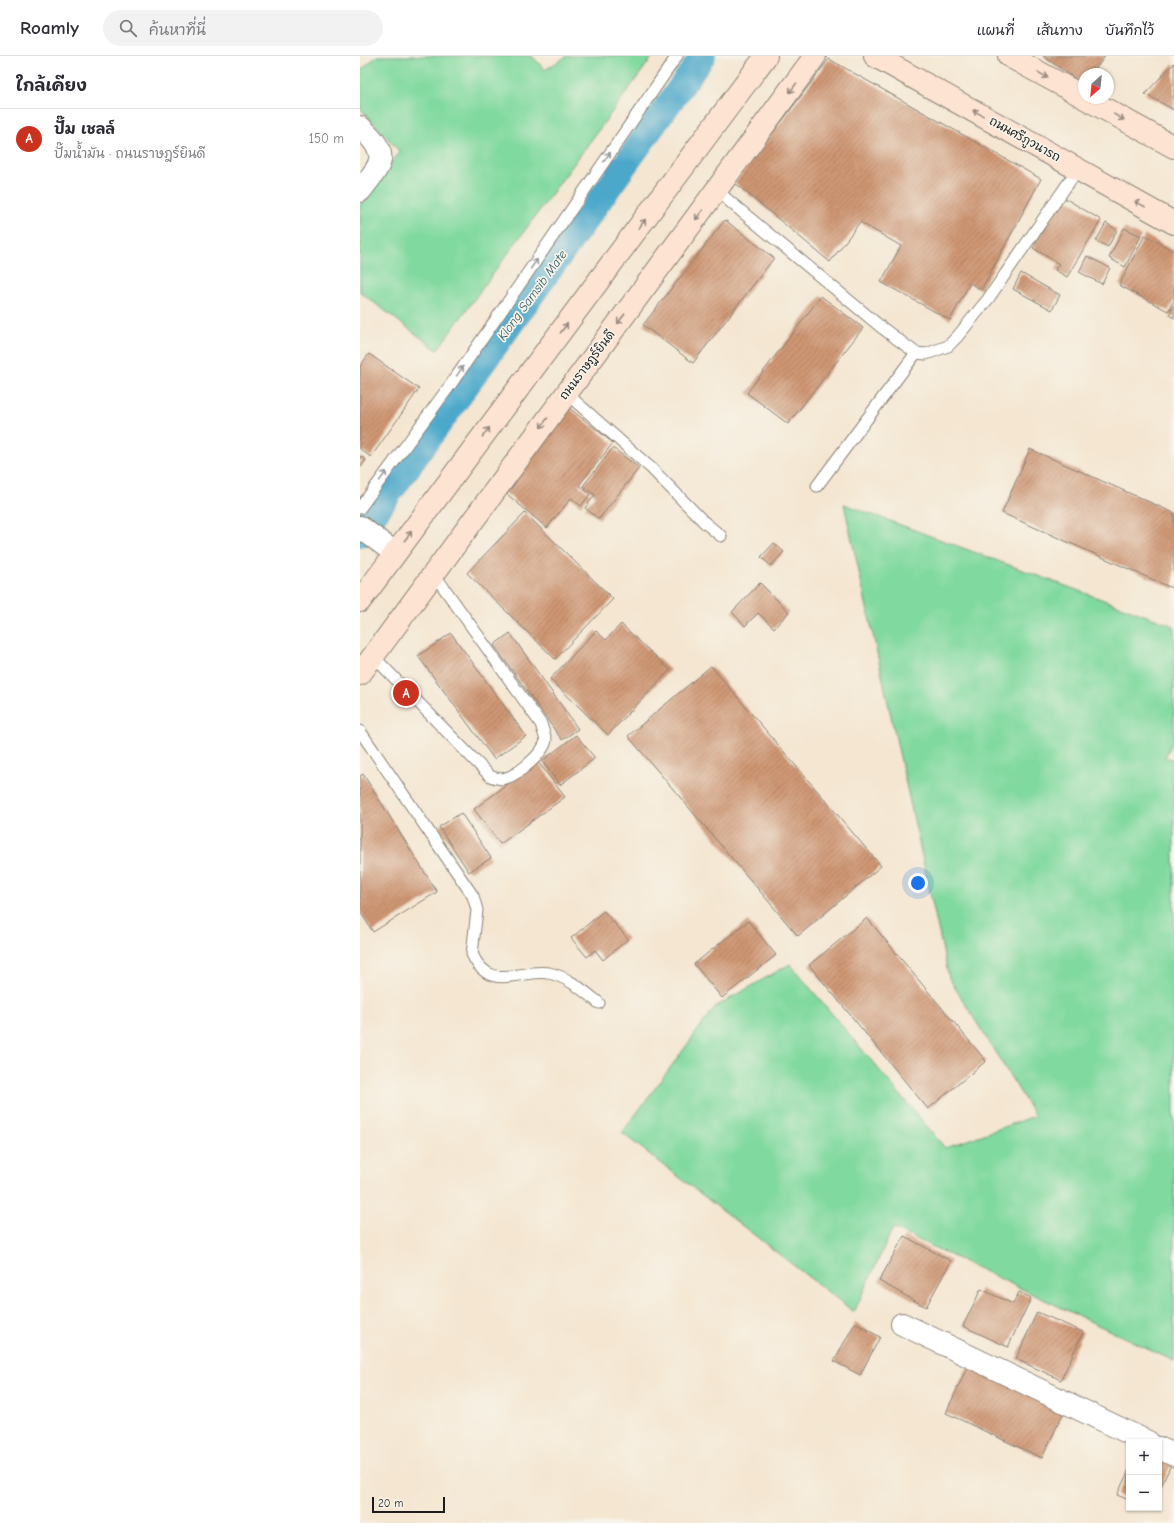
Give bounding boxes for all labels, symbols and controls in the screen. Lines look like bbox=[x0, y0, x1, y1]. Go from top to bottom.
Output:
search box bbox=[103, 10, 383, 46]
text: Roamly bbox=[20, 17, 79, 39]
icon: search bbox=[117, 17, 139, 39]
text: ค้นหาที่นี่ bbox=[149, 21, 206, 39]
text: แผนที่ bbox=[977, 22, 1014, 39]
text: เส้นทาง bbox=[1036, 22, 1083, 39]
text: บันทึกไว้ bbox=[1105, 22, 1154, 39]
north arrow bbox=[1078, 68, 1114, 104]
one-way arrow bbox=[1037, 71, 1049, 79]
text: ใกล้เคียง bbox=[16, 76, 87, 95]
one-way arrow bbox=[789, 82, 797, 93]
one-way arrow bbox=[972, 109, 984, 117]
street label: ถนนศรีภูวนารถ bbox=[986, 114, 1063, 166]
one-way arrow bbox=[1113, 114, 1125, 121]
text: ปั๊ม เชลล์ bbox=[54, 120, 115, 138]
text: A bbox=[25, 131, 33, 146]
text: 150 m bbox=[309, 131, 344, 146]
text: ปั๊มน้ำมัน · ถนนราษฎร์ยินดี bbox=[54, 146, 205, 161]
one-way arrow bbox=[603, 152, 611, 163]
one-way arrow bbox=[1134, 199, 1146, 207]
one-way arrow bbox=[695, 209, 703, 220]
one-way arrow bbox=[638, 219, 646, 230]
water label: Klong Samsib Mate bbox=[494, 247, 570, 343]
one-way arrow bbox=[530, 259, 538, 270]
one-way arrow bbox=[617, 313, 625, 324]
one-way arrow bbox=[560, 323, 568, 334]
street label: ถนนราษฎร์ยินดี bbox=[556, 327, 618, 403]
one-way arrow bbox=[456, 366, 464, 377]
one-way arrow bbox=[540, 418, 548, 429]
one-way arrow bbox=[482, 427, 490, 438]
one-way arrow bbox=[379, 471, 387, 482]
one-way arrow bbox=[404, 531, 412, 542]
pin: A bbox=[393, 678, 419, 708]
your location bbox=[908, 873, 928, 893]
map controls bbox=[1126, 1439, 1162, 1511]
button: + bbox=[1126, 1439, 1162, 1475]
button: − bbox=[1126, 1475, 1162, 1511]
scale bar bbox=[372, 1495, 445, 1514]
text: 20 m bbox=[378, 1497, 403, 1510]

